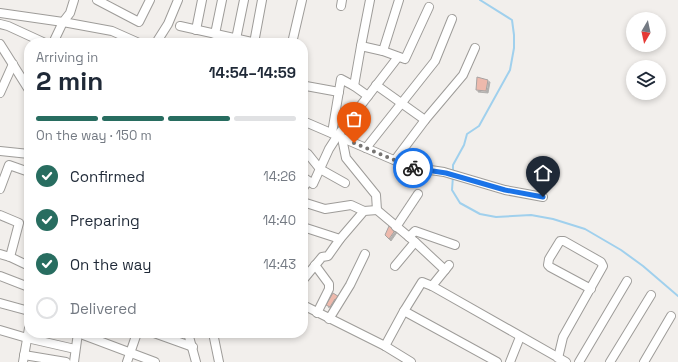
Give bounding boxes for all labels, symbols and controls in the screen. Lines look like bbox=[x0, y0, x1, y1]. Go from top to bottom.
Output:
north arrow bbox=[626, 12, 666, 52]
map controls bbox=[626, 12, 666, 100]
text: Arriving in bbox=[36, 49, 98, 66]
button: layers bbox=[626, 60, 666, 100]
text: 14:54–14:59 bbox=[209, 63, 296, 82]
text: 2 min bbox=[36, 64, 103, 98]
pin bbox=[337, 102, 371, 143]
icon: bag bbox=[343, 108, 365, 130]
text: On the way · 150 m bbox=[36, 127, 152, 144]
courier bbox=[393, 148, 433, 188]
pin bbox=[526, 156, 560, 197]
icon: bike bbox=[402, 157, 424, 179]
icon: home bbox=[532, 162, 554, 184]
icon: check bbox=[36, 165, 58, 187]
text: Confirmed bbox=[70, 167, 145, 186]
text: 14:26 bbox=[263, 168, 296, 185]
icon: check bbox=[36, 209, 58, 231]
text: Preparing bbox=[70, 211, 140, 230]
text: 14:40 bbox=[263, 212, 296, 229]
icon: check bbox=[36, 253, 58, 275]
text: On the way bbox=[70, 255, 151, 274]
text: 14:43 bbox=[263, 256, 296, 273]
text: Delivered bbox=[70, 299, 137, 318]

